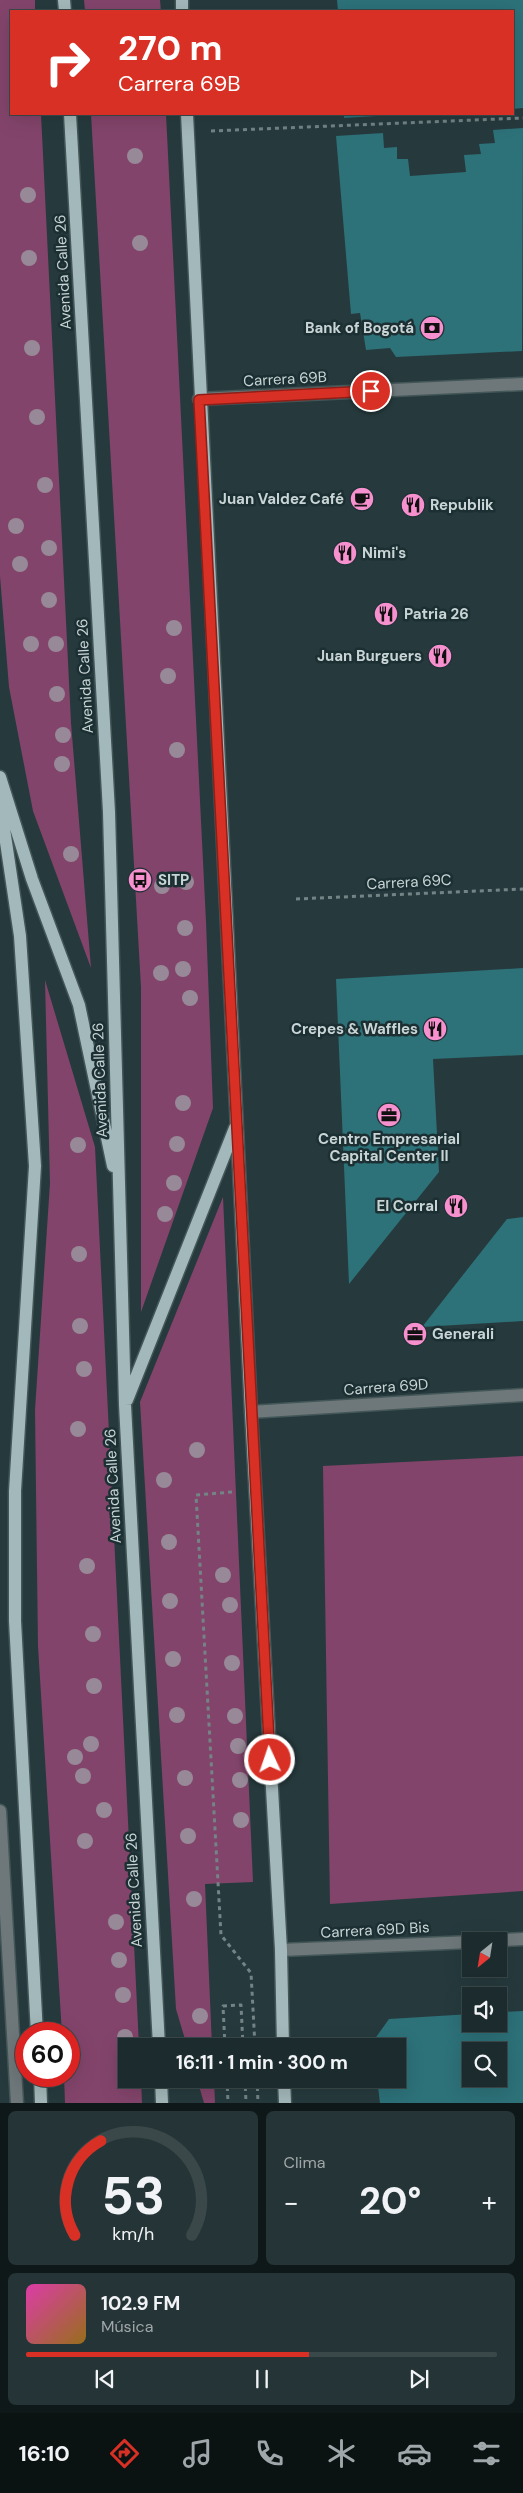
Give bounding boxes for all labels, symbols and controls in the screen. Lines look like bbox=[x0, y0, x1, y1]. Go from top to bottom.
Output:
text: 270 m bbox=[118, 25, 222, 71]
icon: right bbox=[35, 30, 100, 95]
text: Carrera 69B bbox=[118, 69, 241, 98]
street label: Avenida Calle 26 bbox=[50, 214, 76, 330]
bank icon: Bank of Bogotá bbox=[419, 315, 445, 341]
place label: Bank of Bogotá bbox=[305, 318, 414, 338]
street label: Carrera 69B bbox=[243, 367, 327, 391]
pin bbox=[350, 370, 392, 412]
icon: arrive bbox=[357, 377, 385, 405]
cafe icon: Juan Valdez Café bbox=[349, 486, 375, 512]
place label: Juan Valdez Café bbox=[219, 489, 344, 509]
restaurant icon: Republik bbox=[400, 492, 426, 518]
place label: Republik bbox=[430, 495, 494, 515]
restaurant icon: Nimi's bbox=[332, 540, 358, 566]
place label: Nimi's bbox=[362, 543, 406, 563]
restaurant icon: Patria 26 bbox=[373, 601, 399, 627]
place label: Patria 26 bbox=[404, 604, 469, 624]
street label: Avenida Calle 26 bbox=[72, 618, 98, 734]
restaurant icon: Juan Burguers bbox=[427, 643, 453, 669]
place label: Juan Burguers bbox=[317, 646, 422, 666]
bus stop icon: SITP bbox=[127, 867, 153, 893]
place label: SITP bbox=[158, 870, 189, 890]
street label: Carrera 69C bbox=[366, 870, 452, 894]
restaurant icon: Crepes & Waffles bbox=[422, 1016, 448, 1042]
place label: Crepes & Waffles bbox=[291, 1019, 418, 1039]
street label: Avenida Calle 26 bbox=[88, 1022, 112, 1138]
office icon: Centro Empresarial Capital Center II bbox=[376, 1102, 402, 1128]
place label: Centro Empresarial Capital Center II bbox=[318, 1129, 460, 1166]
restaurant icon: El Corral bbox=[443, 1193, 469, 1219]
place label: El Corral bbox=[376, 1196, 438, 1216]
office icon: Generali bbox=[402, 1321, 428, 1347]
place label: Generali bbox=[432, 1324, 494, 1344]
street label: Carrera 69D bbox=[343, 1374, 429, 1400]
street label: Avenida Calle 26 bbox=[100, 1428, 126, 1544]
position arrow bbox=[243, 1733, 295, 1785]
street label: Avenida Calle 26 bbox=[121, 1832, 147, 1948]
street label: Carrera 69D Bis bbox=[320, 1917, 430, 1943]
north arrow bbox=[462, 1932, 508, 1978]
map controls bbox=[462, 1932, 507, 2087]
button: sound bbox=[462, 1987, 507, 2032]
speed limit sign: 60 bbox=[15, 2022, 80, 2087]
button: search bbox=[462, 2042, 507, 2087]
text: 16:11 · 1 min · 300 m bbox=[176, 2050, 348, 2075]
text: Clima bbox=[284, 2152, 325, 2173]
text: 53 bbox=[101, 2162, 165, 2230]
text: 20° bbox=[359, 2176, 421, 2226]
text: − bbox=[284, 2184, 299, 2221]
text: + bbox=[482, 2184, 497, 2221]
text: km/h bbox=[112, 2222, 154, 2246]
text: 102.9 FM bbox=[101, 2291, 180, 2316]
text: Música bbox=[101, 2316, 153, 2337]
icon: previous bbox=[91, 2365, 119, 2393]
icon: pause bbox=[248, 2365, 276, 2393]
icon: next bbox=[405, 2365, 433, 2393]
icon: directions bbox=[107, 2436, 142, 2471]
icon: music bbox=[180, 2436, 215, 2471]
icon: phone bbox=[252, 2436, 287, 2471]
icon: climate bbox=[324, 2436, 359, 2471]
icon: car bbox=[397, 2436, 432, 2471]
icon: filters bbox=[469, 2436, 504, 2471]
text: 16:10 bbox=[19, 2439, 70, 2468]

